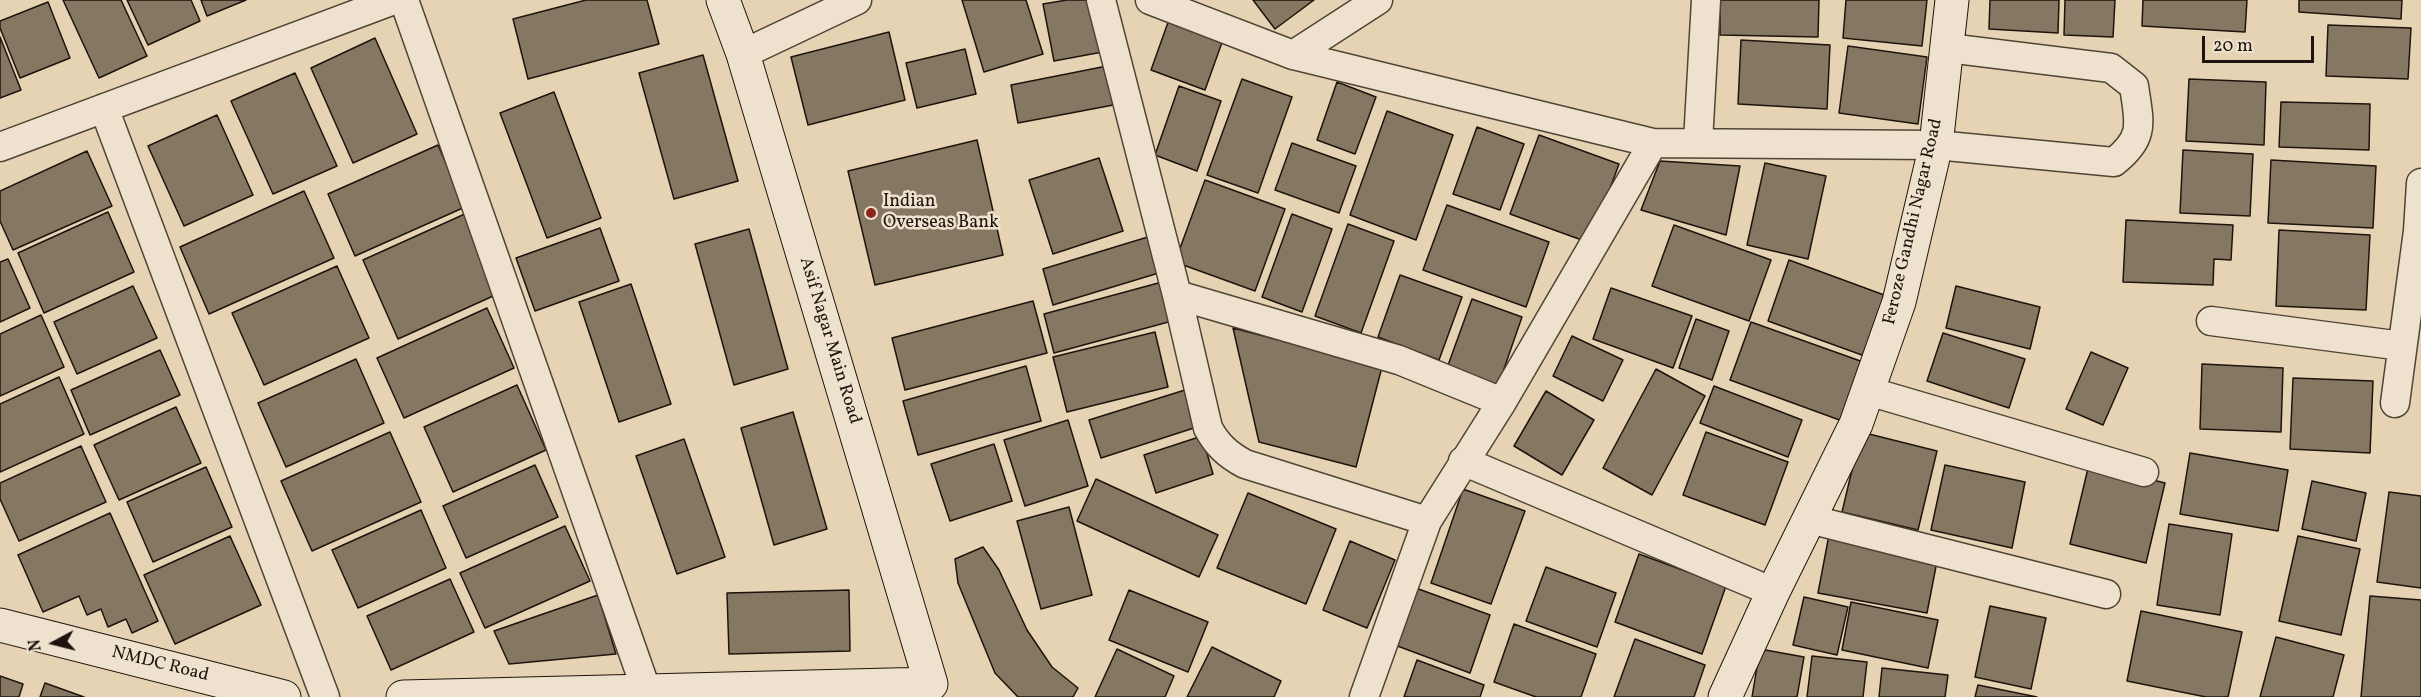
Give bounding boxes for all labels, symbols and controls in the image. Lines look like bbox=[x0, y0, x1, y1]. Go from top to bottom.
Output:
scale bar bbox=[2205, 24, 2318, 62]
text: 20 m bbox=[2213, 34, 2253, 59]
street label: Feroze Gandhi Nagar Road bbox=[1880, 117, 1948, 327]
place label: Indian Overseas Bank bbox=[883, 192, 999, 234]
marker: Indian Overseas Bank bbox=[864, 206, 878, 220]
street label: Asif Nagar Main Road bbox=[793, 255, 865, 427]
north arrow bbox=[24, 613, 84, 673]
text: N bbox=[25, 638, 48, 652]
street label: NMDC Road bbox=[109, 643, 211, 687]

